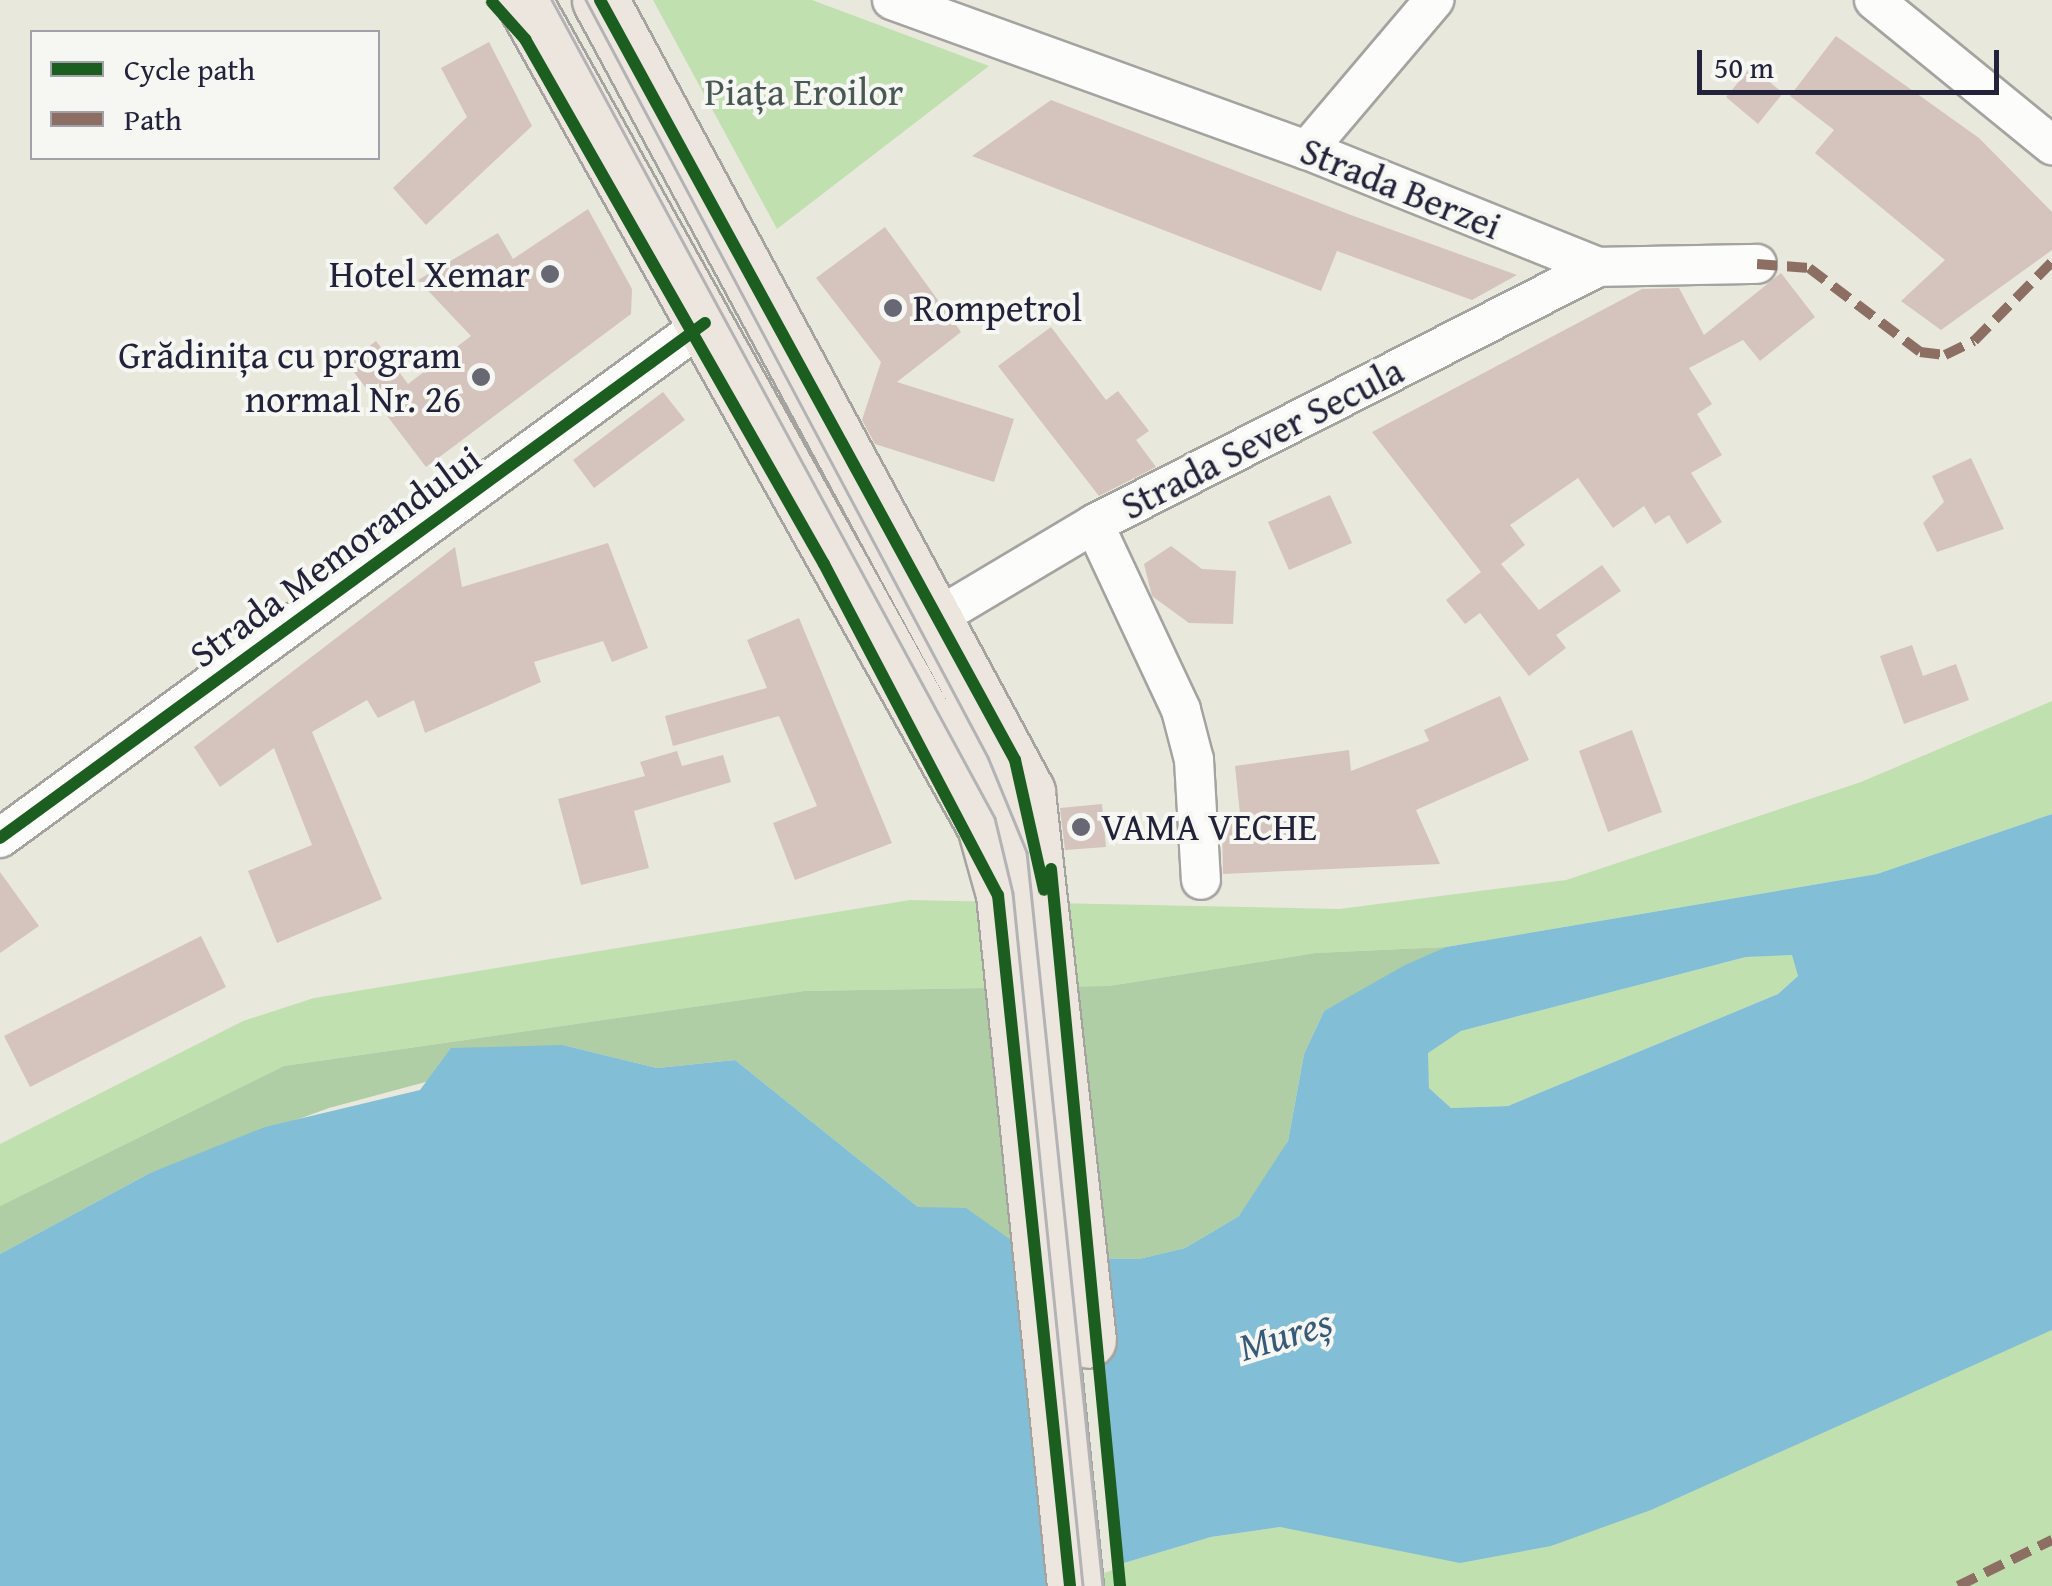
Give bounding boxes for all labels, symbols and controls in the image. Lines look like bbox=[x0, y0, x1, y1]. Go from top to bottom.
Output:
legend bbox=[30, 30, 380, 160]
scale bar bbox=[1702, 30, 2004, 92]
text: 50 m bbox=[1714, 45, 1774, 89]
text: Cycle path bbox=[124, 47, 255, 91]
park label: Piața Eroilor bbox=[705, 69, 903, 115]
text: Path bbox=[124, 97, 182, 141]
street label: Strada Berzei bbox=[1294, 127, 1508, 249]
place label: Hotel Xemar bbox=[329, 251, 530, 297]
marker: Hotel Xemar bbox=[539, 263, 561, 285]
place label: Rompetrol bbox=[913, 285, 1082, 331]
marker: Rompetrol bbox=[882, 297, 904, 319]
place label: Grădinița cu program normal Nr. 26 bbox=[118, 332, 461, 422]
street label: Strada Sever Secula bbox=[1113, 347, 1411, 529]
marker: Grădinița cu program normal Nr. 26 bbox=[470, 366, 492, 388]
street label: Strada Memorandului bbox=[181, 435, 489, 677]
place label: VAMA VECHE bbox=[1101, 804, 1317, 850]
marker: VAMA VECHE bbox=[1070, 816, 1092, 838]
water label: Mureș bbox=[1233, 1297, 1337, 1371]

